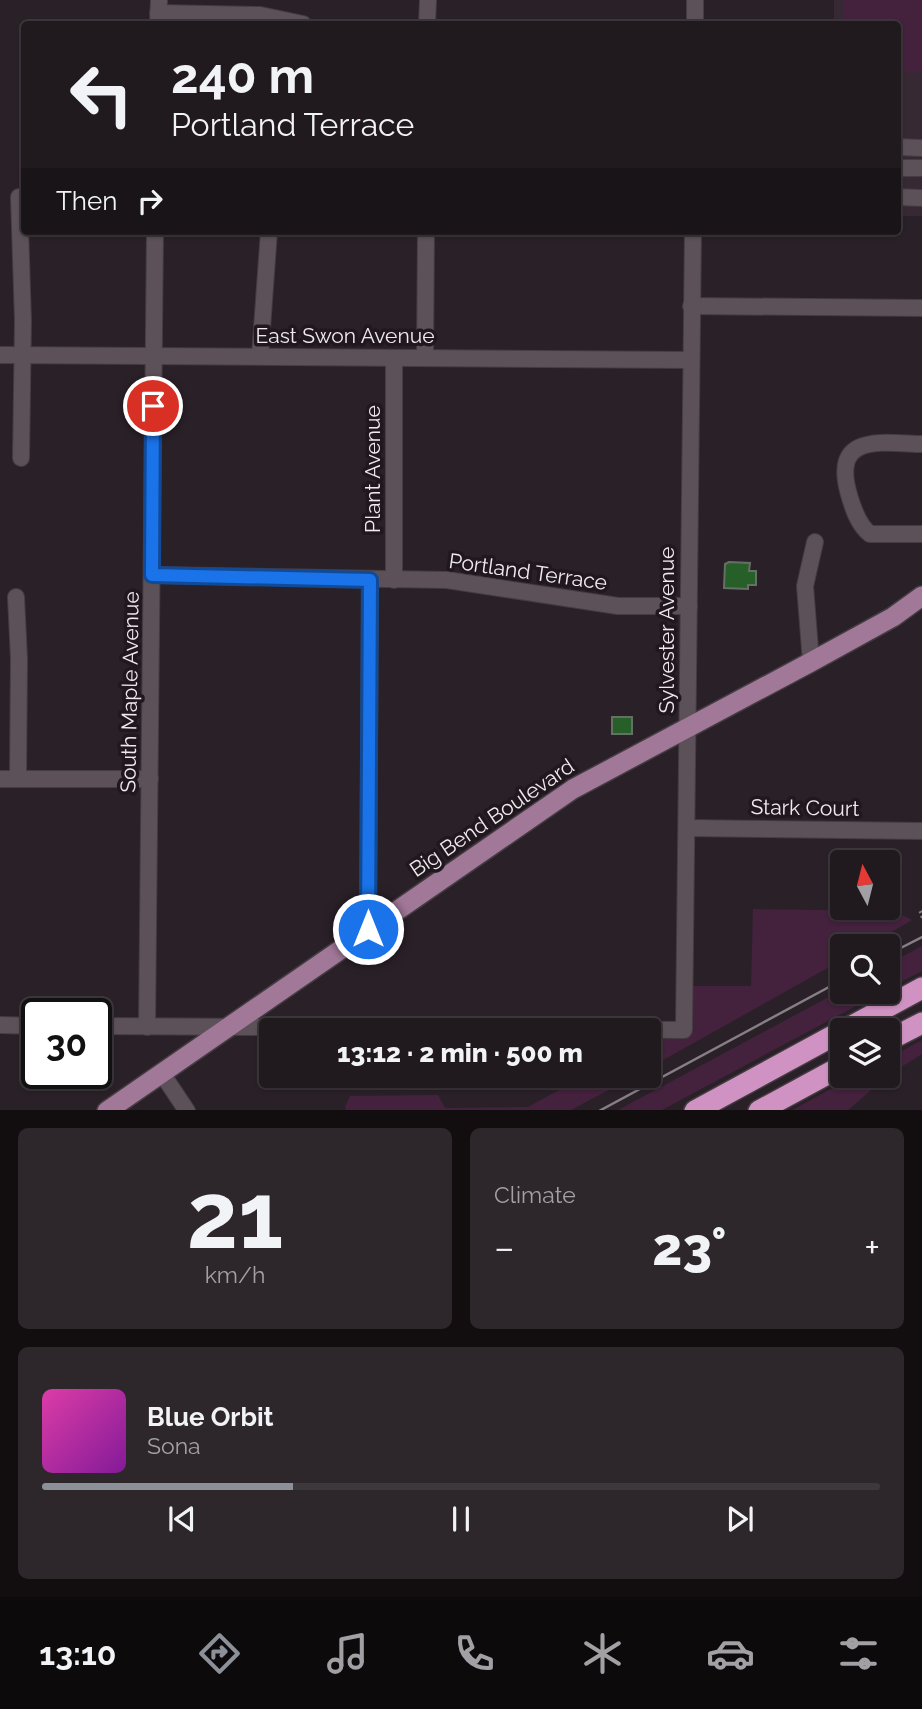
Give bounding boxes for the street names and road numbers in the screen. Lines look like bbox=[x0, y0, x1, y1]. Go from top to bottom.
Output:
street label: East Swon Avenue bbox=[256, 323, 434, 348]
street label: Plant Avenue bbox=[360, 405, 385, 533]
street label: Sylvester Avenue bbox=[654, 547, 679, 713]
street label: Portland Terrace bbox=[447, 548, 609, 595]
street label: South Maple Avenue bbox=[115, 591, 144, 793]
street label: Big Bend Boulevard bbox=[405, 753, 579, 882]
street label: Stark Court bbox=[750, 794, 860, 821]

